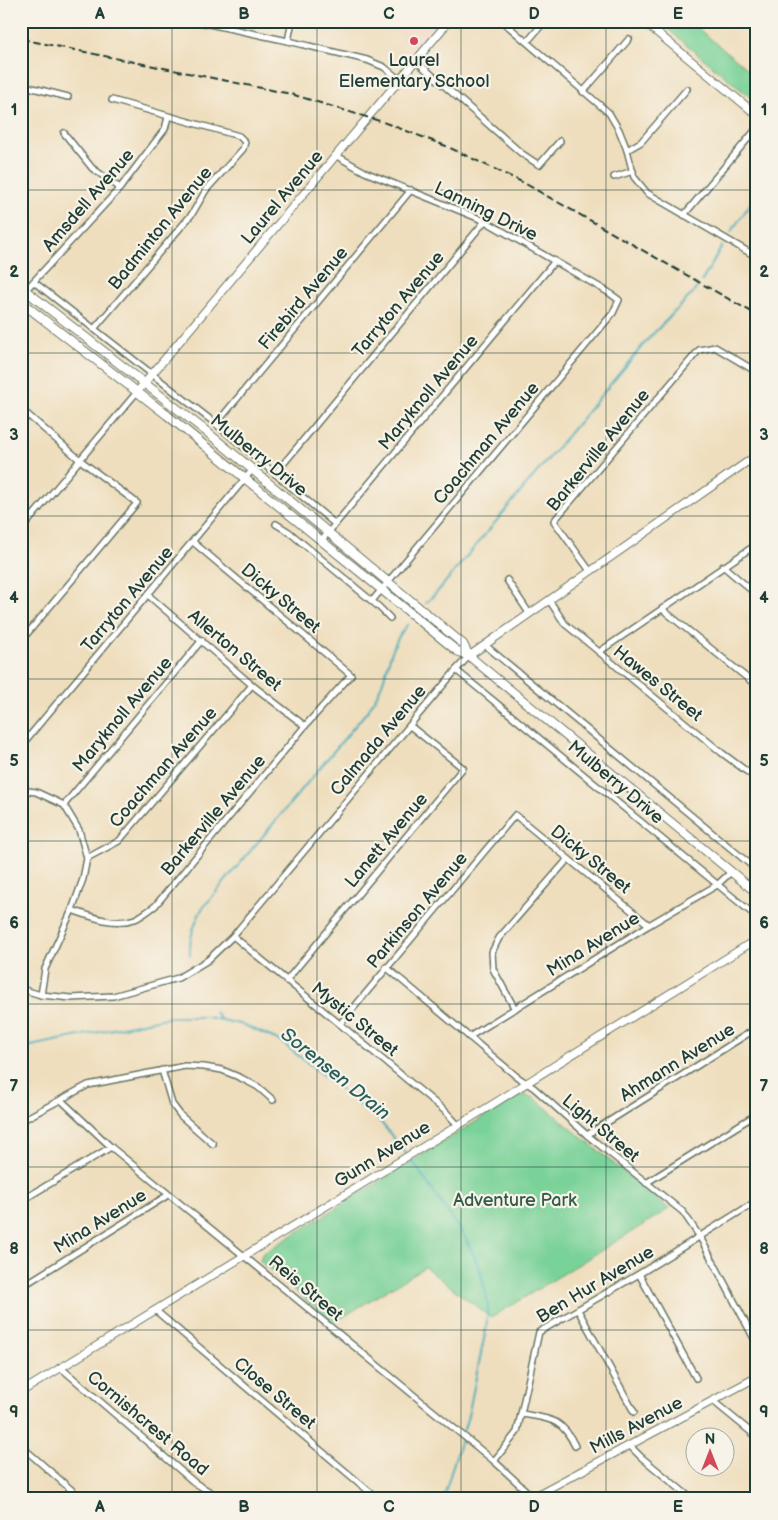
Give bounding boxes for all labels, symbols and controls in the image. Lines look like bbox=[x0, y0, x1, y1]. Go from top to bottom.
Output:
text: A bbox=[94, 5, 105, 24]
text: B bbox=[238, 5, 250, 24]
text: C bbox=[383, 5, 395, 24]
text: D bbox=[528, 5, 540, 24]
text: E bbox=[673, 5, 683, 24]
marker: Laurel Elementary School bbox=[408, 35, 420, 47]
place label: Laurel Elementary School bbox=[338, 50, 490, 92]
text: 1 bbox=[11, 101, 17, 120]
text: 1 bbox=[761, 101, 767, 120]
street label: Amsdell Avenue bbox=[38, 144, 139, 256]
street label: Laurel Avenue bbox=[237, 146, 328, 249]
street label: Badminton Avenue bbox=[104, 162, 217, 294]
street label: Lanning Drive bbox=[431, 177, 541, 246]
street label: Firebird Avenue bbox=[254, 242, 353, 354]
street label: Tarryton Avenue bbox=[348, 247, 449, 362]
text: 2 bbox=[9, 263, 19, 282]
text: 2 bbox=[759, 263, 769, 282]
street label: Maryknoll Avenue bbox=[374, 330, 483, 454]
street label: Coachman Avenue bbox=[429, 378, 544, 509]
street label: Barkerville Avenue bbox=[543, 385, 654, 516]
street label: Mulberry Drive bbox=[206, 410, 312, 501]
text: 3 bbox=[9, 426, 19, 445]
text: 3 bbox=[759, 426, 769, 445]
street label: Tarryton Avenue bbox=[77, 542, 178, 657]
street label: Dicky Street bbox=[237, 559, 325, 638]
text: 4 bbox=[9, 589, 19, 608]
text: 4 bbox=[759, 589, 769, 608]
street label: Allerton Street bbox=[184, 605, 286, 696]
street label: Hawes Street bbox=[609, 641, 707, 726]
street label: Maryknoll Avenue bbox=[68, 652, 177, 776]
street label: Calmada Avenue bbox=[326, 681, 431, 800]
street label: Coachman Avenue bbox=[105, 702, 222, 832]
street label: Mulberry Drive bbox=[564, 736, 668, 829]
street label: Barkerville Avenue bbox=[157, 750, 270, 880]
text: 5 bbox=[9, 752, 19, 771]
text: 5 bbox=[759, 752, 769, 771]
street label: Lanett Avenue bbox=[341, 788, 432, 892]
street label: Dicky Street bbox=[546, 821, 635, 898]
street label: Parkinson Avenue bbox=[363, 848, 472, 973]
street label: Mina Avenue bbox=[543, 907, 644, 981]
text: 6 bbox=[9, 914, 19, 933]
text: 6 bbox=[759, 914, 769, 933]
street label: Mystic Street bbox=[307, 978, 403, 1061]
street label: Ahmann Avenue bbox=[616, 1018, 739, 1106]
water label: Sorensen Drain bbox=[276, 1023, 394, 1125]
text: 7 bbox=[10, 1077, 19, 1096]
text: 7 bbox=[760, 1077, 769, 1096]
street label: Light Street bbox=[558, 1090, 644, 1167]
street label: Gunn Avenue bbox=[330, 1116, 434, 1192]
street label: Mina Avenue bbox=[50, 1184, 151, 1258]
park label: Adventure Park bbox=[453, 1190, 577, 1211]
text: 8 bbox=[9, 1240, 19, 1259]
text: 8 bbox=[759, 1240, 769, 1259]
street label: Ben Hur Avenue bbox=[533, 1241, 658, 1328]
street label: Reis Street bbox=[264, 1251, 347, 1326]
street label: Close Street bbox=[229, 1353, 320, 1434]
street label: Cornishcrest Road bbox=[83, 1366, 213, 1480]
street label: Mills Avenue bbox=[586, 1392, 686, 1459]
text: 9 bbox=[9, 1403, 19, 1422]
text: 9 bbox=[759, 1403, 769, 1422]
north arrow bbox=[686, 1428, 736, 1478]
text: N bbox=[705, 1431, 715, 1448]
text: A bbox=[94, 1498, 105, 1517]
text: B bbox=[238, 1498, 250, 1517]
text: C bbox=[383, 1498, 395, 1517]
text: D bbox=[528, 1498, 540, 1517]
text: E bbox=[673, 1498, 683, 1517]

